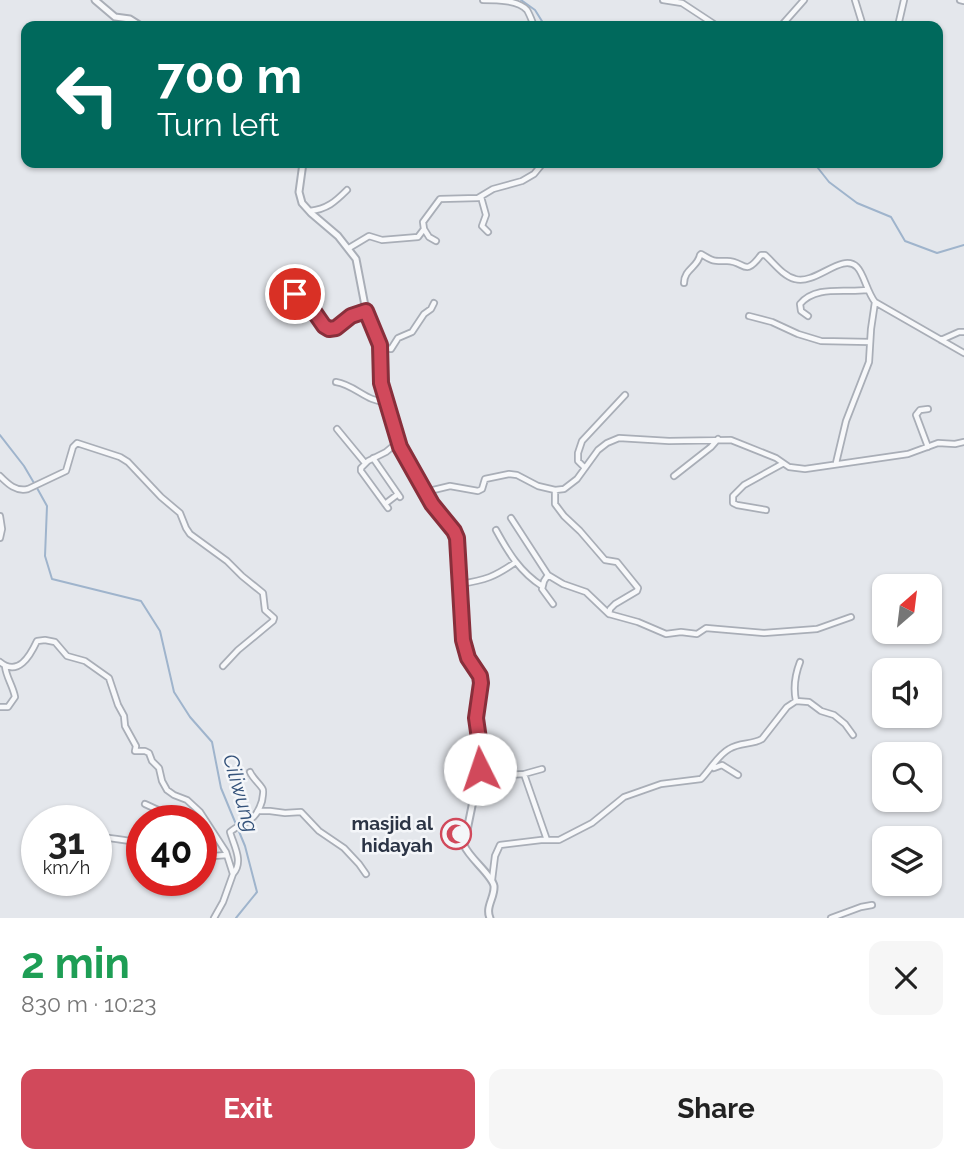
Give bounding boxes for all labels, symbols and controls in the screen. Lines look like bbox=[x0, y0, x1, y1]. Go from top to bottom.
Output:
text: 700 m bbox=[157, 47, 302, 104]
icon: left bbox=[42, 49, 133, 140]
text: Turn left bbox=[157, 106, 279, 143]
pin bbox=[265, 264, 325, 324]
icon: arrive bbox=[276, 275, 314, 313]
north arrow bbox=[872, 574, 942, 644]
map controls bbox=[872, 574, 942, 896]
button: sound bbox=[872, 658, 942, 728]
position arrow bbox=[443, 732, 517, 806]
button: search bbox=[872, 742, 942, 812]
water label: Ciliwung bbox=[218, 751, 264, 835]
speed limit sign: 40 bbox=[126, 805, 217, 896]
place label: masjid al hidayah bbox=[351, 812, 434, 856]
mosque icon: masjid al hidayah bbox=[439, 817, 473, 851]
text: 31 bbox=[48, 821, 85, 862]
button: layers bbox=[872, 826, 942, 896]
text: km/h bbox=[43, 857, 90, 878]
text: 2 min bbox=[21, 939, 130, 988]
button: close bbox=[869, 941, 943, 1015]
text: 830 m · 10:23 bbox=[21, 990, 157, 1017]
button: Exit bbox=[21, 1069, 475, 1149]
button: Share bbox=[489, 1069, 943, 1149]

